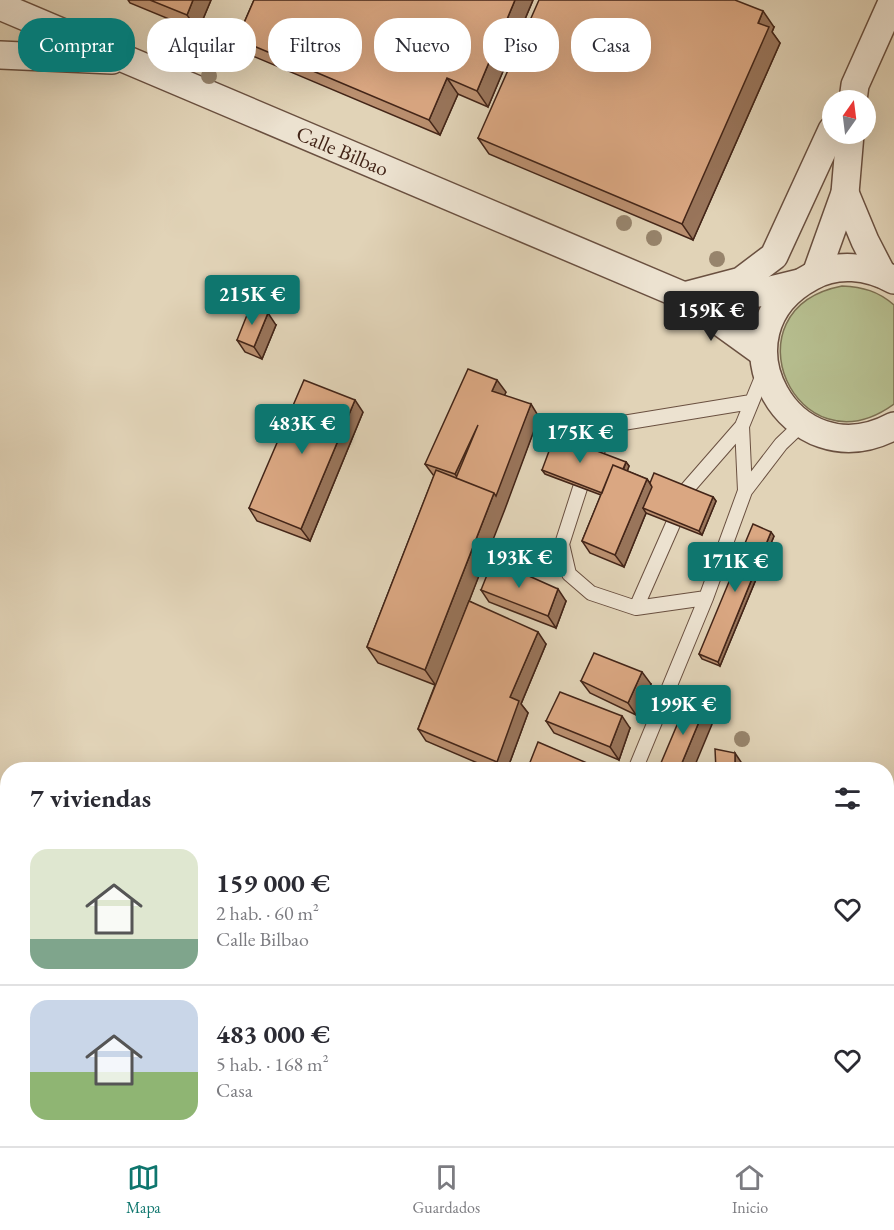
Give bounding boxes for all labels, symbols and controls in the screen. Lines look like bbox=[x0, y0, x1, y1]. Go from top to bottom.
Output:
chip: Comprar bbox=[18, 18, 135, 72]
chip: Alquilar bbox=[147, 18, 256, 72]
chip: Filtros bbox=[268, 18, 362, 72]
chip: Nuevo bbox=[374, 18, 471, 72]
chip: Piso bbox=[483, 18, 559, 72]
chip: Casa bbox=[571, 18, 651, 72]
north arrow bbox=[822, 90, 876, 144]
map controls bbox=[822, 90, 876, 144]
street label: Calle Bilbao bbox=[293, 119, 393, 182]
pin: 215K € bbox=[203, 275, 301, 326]
text: 215K € bbox=[219, 281, 285, 307]
pin: 159K € bbox=[662, 291, 760, 342]
text: 159K € bbox=[678, 297, 744, 323]
pin: 483K € bbox=[253, 404, 351, 455]
text: 483K € bbox=[269, 410, 335, 436]
pin: 175K € bbox=[531, 413, 629, 464]
text: 175K € bbox=[547, 419, 613, 445]
pin: 193K € bbox=[470, 538, 568, 589]
pin: 171K € bbox=[686, 542, 784, 593]
text: 193K € bbox=[486, 544, 552, 570]
text: 171K € bbox=[702, 548, 768, 574]
pin: 199K € bbox=[634, 685, 732, 736]
text: 199K € bbox=[650, 691, 716, 717]
text: 7 viviendas bbox=[30, 781, 151, 815]
icon: filters bbox=[831, 782, 864, 815]
text: 159 000 € bbox=[216, 866, 330, 900]
icon: home bbox=[78, 873, 150, 945]
icon: heart bbox=[831, 893, 864, 926]
text: 2 hab. · 60 m² bbox=[216, 900, 319, 926]
text: Calle Bilbao bbox=[216, 926, 309, 952]
text: 483 000 € bbox=[216, 1017, 330, 1051]
icon: home bbox=[78, 1024, 150, 1096]
icon: heart bbox=[831, 1044, 864, 1077]
text: 5 hab. · 168 m² bbox=[216, 1051, 329, 1077]
text: Casa bbox=[216, 1077, 253, 1103]
tab: Mapa bbox=[126, 1161, 161, 1218]
tab: Guardados bbox=[413, 1161, 480, 1218]
tab: Inicio bbox=[732, 1161, 768, 1218]

